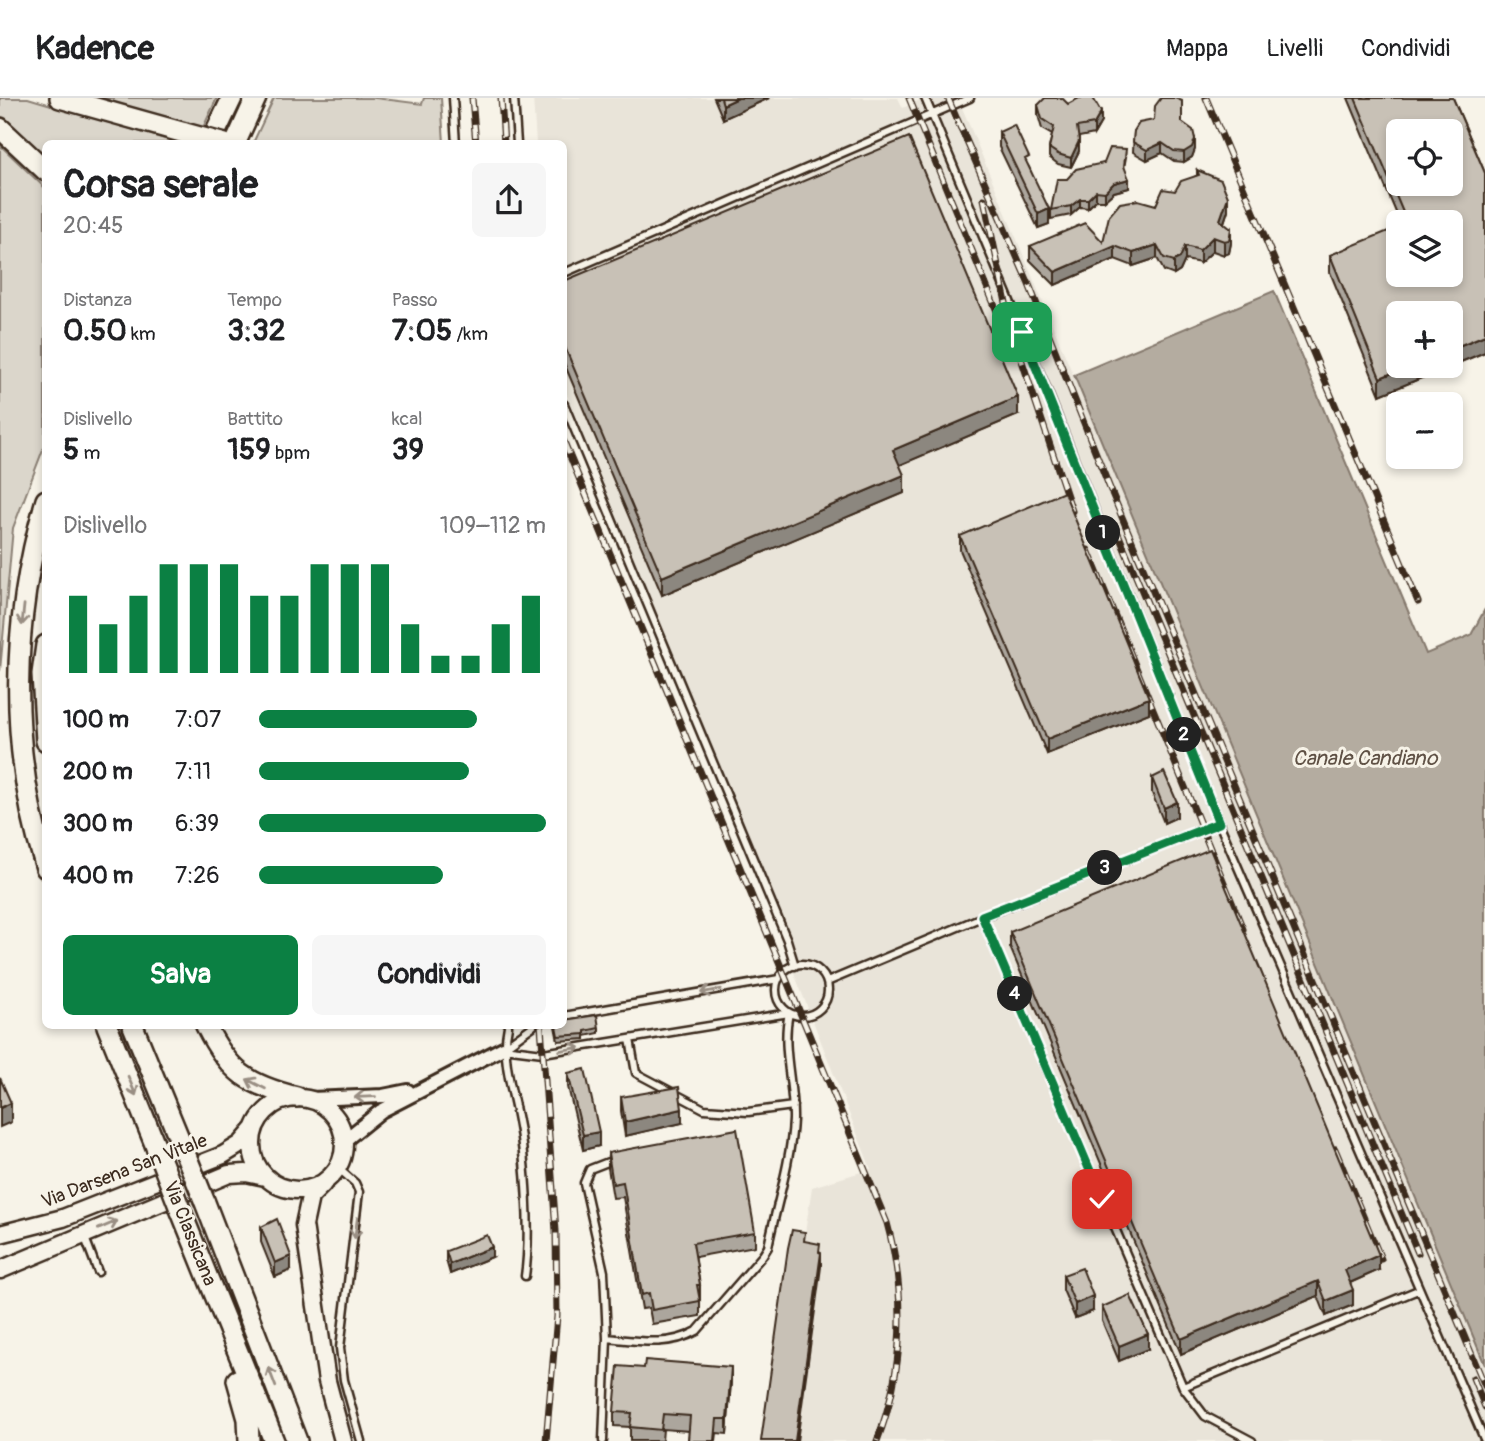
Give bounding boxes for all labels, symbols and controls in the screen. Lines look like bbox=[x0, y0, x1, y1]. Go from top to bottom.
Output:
text: Kadence bbox=[35, 28, 154, 69]
text: Mappa bbox=[1166, 34, 1228, 63]
text: Livelli bbox=[1266, 34, 1323, 63]
text: Condividi bbox=[1361, 34, 1450, 63]
map controls bbox=[1386, 119, 1463, 469]
button: locate bbox=[1386, 119, 1463, 196]
text: Corsa serale bbox=[63, 161, 258, 209]
button: share bbox=[472, 163, 546, 237]
button: layers bbox=[1386, 210, 1463, 287]
text: 20:45 bbox=[63, 211, 124, 240]
text: Distanza bbox=[63, 288, 132, 312]
text: Tempo bbox=[227, 288, 282, 312]
text: Passo bbox=[392, 288, 437, 312]
button: + bbox=[1386, 301, 1463, 378]
pin bbox=[992, 302, 1052, 362]
text: 0.50 bbox=[63, 312, 127, 349]
text: 3:32 bbox=[227, 312, 286, 349]
text: 7:05 bbox=[392, 312, 452, 349]
icon: arrive bbox=[1003, 313, 1041, 351]
text: km bbox=[127, 322, 156, 346]
text: /km bbox=[452, 322, 488, 346]
button: − bbox=[1386, 392, 1463, 469]
text: Dislivello bbox=[63, 407, 132, 431]
text: Battito bbox=[227, 407, 283, 431]
text: kcal bbox=[392, 407, 423, 431]
text: 5 bbox=[63, 431, 79, 468]
text: 159 bbox=[227, 431, 271, 468]
text: 39 bbox=[392, 431, 424, 468]
text: m bbox=[79, 441, 100, 465]
text: bpm bbox=[271, 441, 310, 465]
text: Dislivello bbox=[63, 511, 147, 540]
text: 109–112 m bbox=[440, 511, 546, 540]
pin: 1 bbox=[1086, 516, 1120, 550]
text: 1 bbox=[1099, 520, 1106, 544]
one-way arrow bbox=[16, 603, 29, 626]
text: 100 m bbox=[63, 705, 129, 734]
text: 7:07 bbox=[175, 705, 221, 734]
pin: 2 bbox=[1166, 718, 1202, 752]
text: 2 bbox=[1178, 722, 1189, 746]
water label: Canale Candiano bbox=[1293, 745, 1439, 772]
text: 200 m bbox=[63, 757, 133, 786]
text: 7:11 bbox=[175, 757, 211, 786]
text: 300 m bbox=[63, 809, 133, 838]
text: 6:39 bbox=[175, 809, 219, 838]
pin: 3 bbox=[1088, 850, 1122, 886]
text: 3 bbox=[1099, 855, 1110, 879]
text: 400 m bbox=[63, 861, 133, 890]
text: 7:26 bbox=[175, 861, 220, 890]
button: Salva bbox=[63, 935, 298, 1015]
button: Condividi bbox=[312, 935, 546, 1015]
pin: 4 bbox=[998, 976, 1032, 1012]
text: 4 bbox=[1009, 981, 1020, 1005]
one-way arrow bbox=[701, 985, 723, 998]
one-way arrow bbox=[558, 1042, 581, 1055]
one-way arrow bbox=[126, 1075, 139, 1096]
one-way arrow bbox=[246, 1077, 267, 1091]
one-way arrow bbox=[354, 1090, 377, 1103]
street label: Via Darsena San Vitale bbox=[38, 1128, 211, 1214]
pin bbox=[1072, 1169, 1132, 1229]
street label: Via Classicana bbox=[158, 1178, 222, 1289]
icon: check bbox=[1083, 1180, 1121, 1218]
one-way arrow bbox=[350, 1216, 363, 1238]
one-way arrow bbox=[97, 1217, 118, 1230]
one-way arrow bbox=[265, 1367, 278, 1389]

